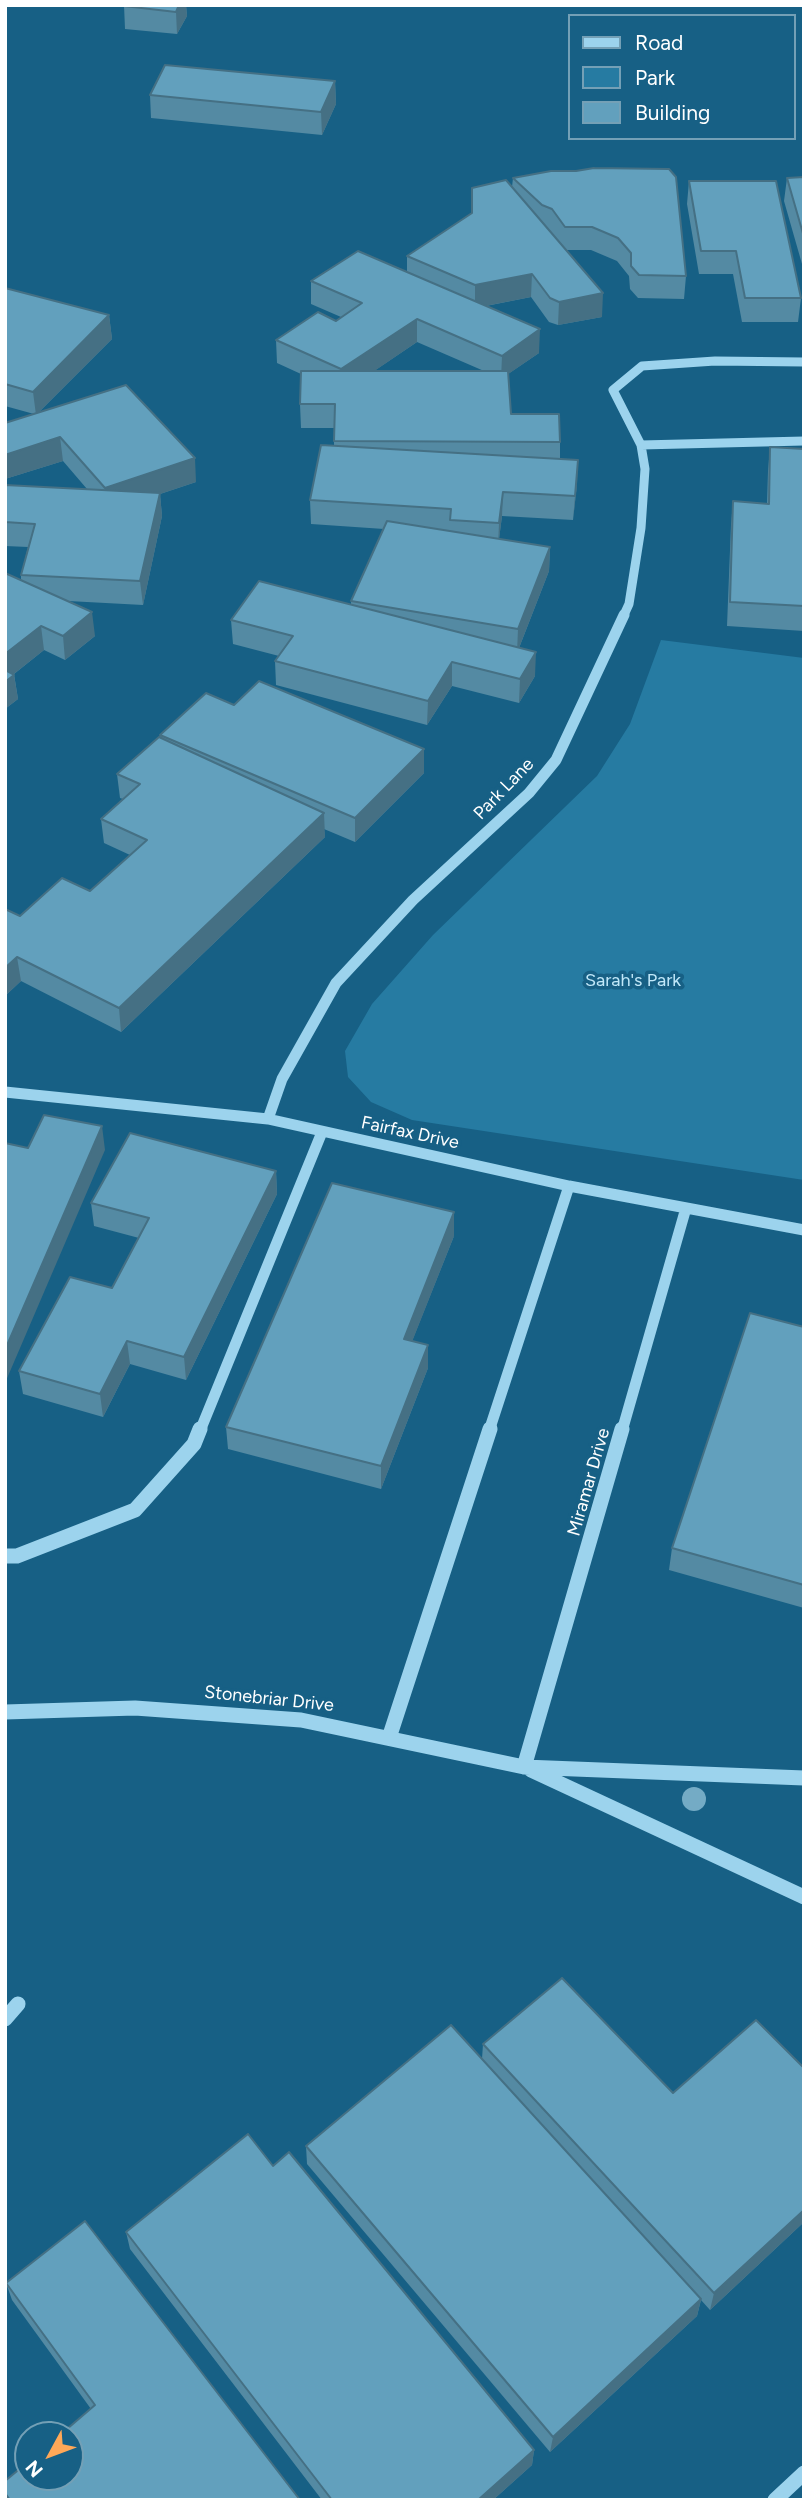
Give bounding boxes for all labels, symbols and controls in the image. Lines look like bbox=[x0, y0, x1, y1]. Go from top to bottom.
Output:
legend bbox=[568, 14, 795, 140]
text: Road bbox=[635, 30, 683, 55]
text: Park bbox=[635, 65, 675, 90]
text: Building bbox=[635, 100, 710, 125]
street label: Park Lane bbox=[469, 754, 539, 824]
park label: Sarah's Park bbox=[585, 970, 681, 992]
street label: Fairfax Drive bbox=[359, 1112, 461, 1154]
street label: Miramar Drive bbox=[563, 1426, 615, 1538]
street label: Stonebriar Drive bbox=[203, 1681, 335, 1717]
north arrow bbox=[14, 2421, 84, 2491]
text: N bbox=[21, 2456, 48, 2482]

